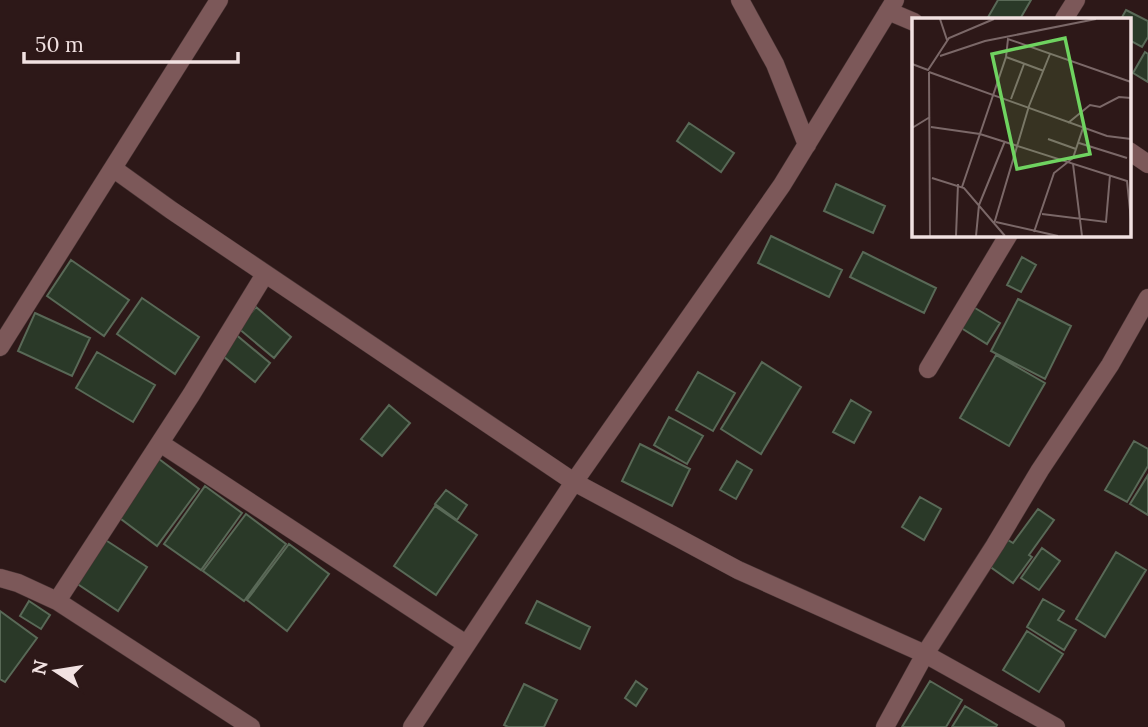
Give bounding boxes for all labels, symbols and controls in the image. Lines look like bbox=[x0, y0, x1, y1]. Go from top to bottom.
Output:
inset map bbox=[912, 18, 1130, 236]
scale bar bbox=[24, 21, 238, 65]
text: 50 m bbox=[35, 31, 84, 58]
north arrow bbox=[21, 636, 91, 706]
text: N bbox=[26, 657, 53, 677]

